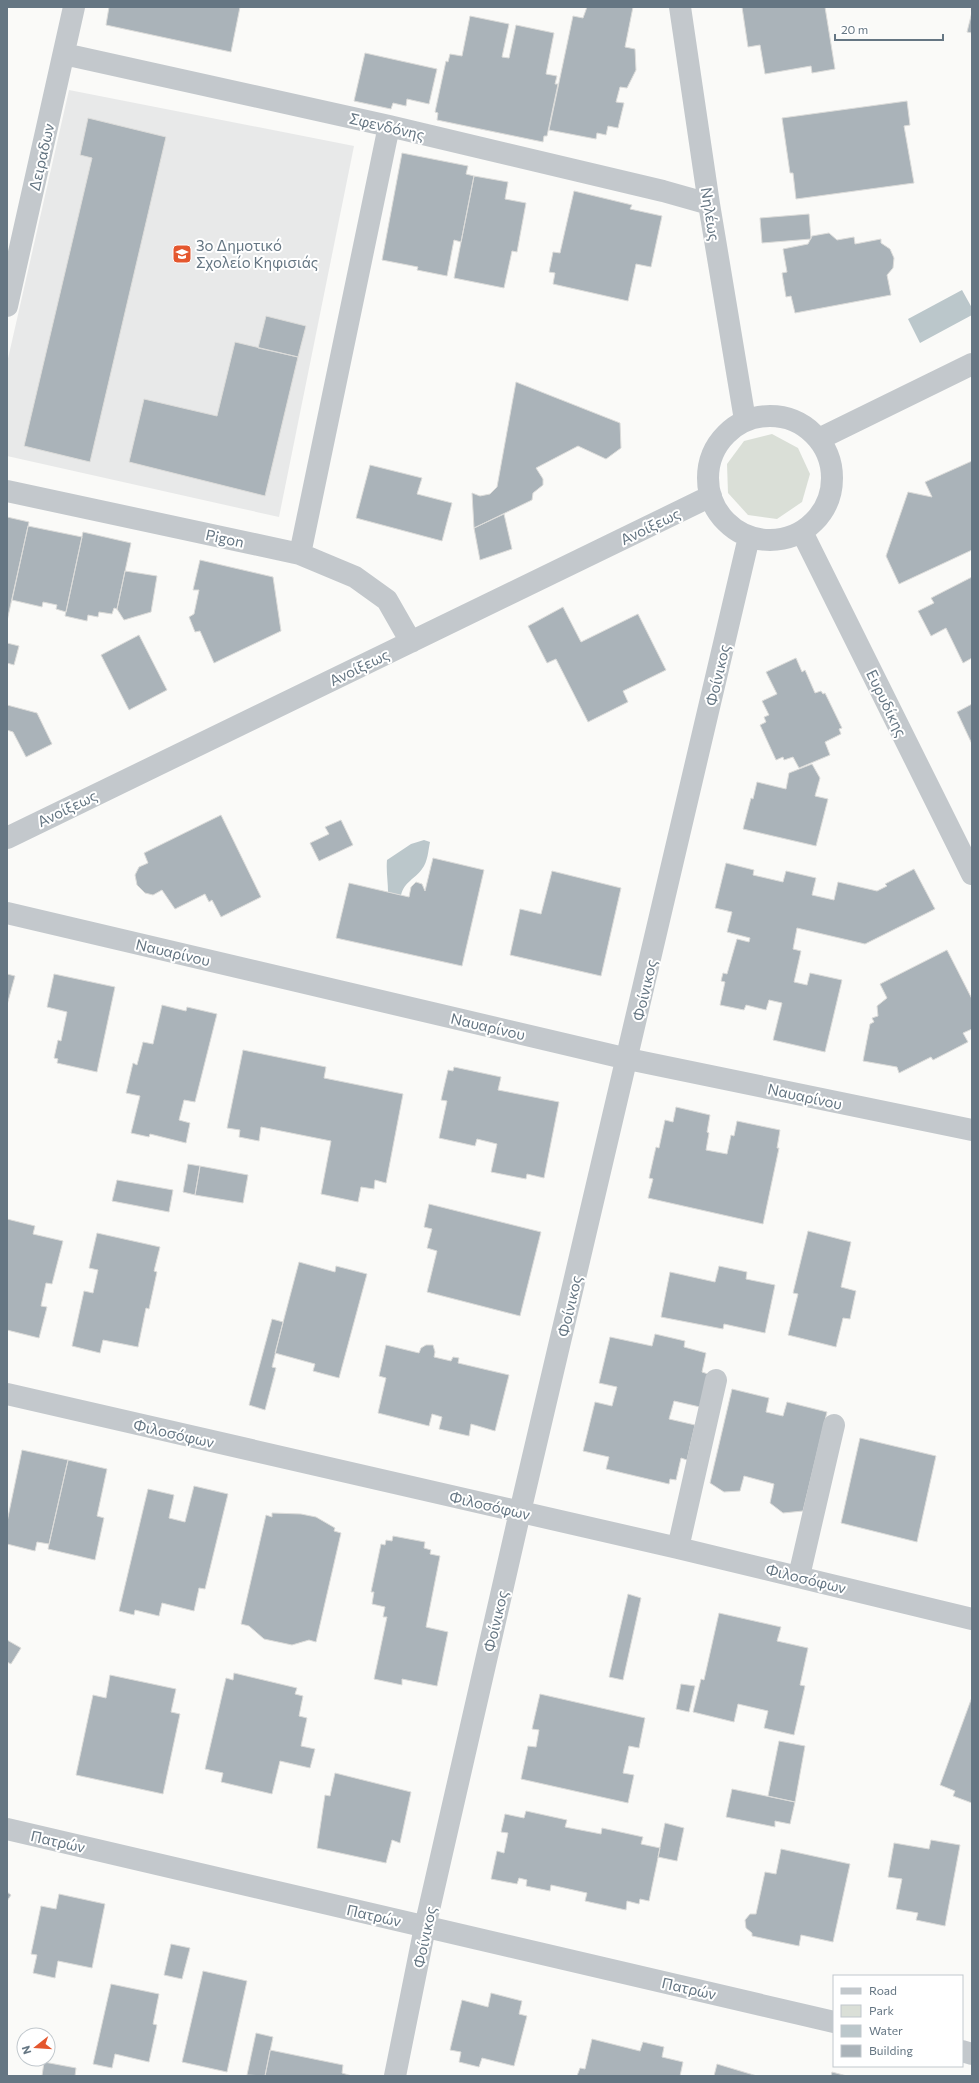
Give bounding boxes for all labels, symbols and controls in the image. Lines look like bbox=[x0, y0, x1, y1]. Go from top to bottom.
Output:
scale bar bbox=[835, 16, 943, 42]
text: 20 m bbox=[841, 22, 868, 36]
street label: Σφενδόνης bbox=[348, 109, 426, 143]
street label: Δειραδων bbox=[25, 121, 58, 192]
street label: Νηλέως bbox=[698, 186, 724, 242]
place label: 3ο Δημοτικό Σχολείο Κηφισιάς bbox=[196, 236, 318, 271]
school or university icon: 3ο Δημοτικό Σχολείο Κηφισιάς bbox=[171, 243, 193, 265]
street label: Ανοίξεως bbox=[617, 504, 683, 548]
street label: Pigon bbox=[204, 525, 246, 551]
street label: Φοίνικος bbox=[701, 643, 733, 707]
street label: Ανοίξεως bbox=[326, 645, 392, 689]
street label: Ευρυδίκης bbox=[863, 667, 911, 739]
street label: Ανοίξεως bbox=[34, 786, 100, 830]
street label: Ναυαρίνου bbox=[134, 935, 212, 969]
street label: Φοίνικος bbox=[628, 958, 660, 1022]
street label: Ναυαρίνου bbox=[449, 1009, 527, 1043]
street label: Ναυαρίνου bbox=[766, 1079, 844, 1113]
street label: Φοίνικος bbox=[553, 1274, 585, 1338]
street label: Φιλοσόφων bbox=[132, 1415, 216, 1451]
street label: Φιλοσόφων bbox=[448, 1487, 532, 1523]
street label: Φιλοσόφων bbox=[764, 1559, 848, 1597]
street label: Φοίνικος bbox=[479, 1589, 511, 1653]
street label: Πατρών bbox=[29, 1826, 87, 1856]
street label: Πατρών bbox=[345, 1900, 403, 1930]
street label: Φοίνικος bbox=[409, 1905, 439, 1969]
street label: Πατρών bbox=[660, 1973, 718, 2003]
legend bbox=[833, 1975, 963, 2067]
text: Road bbox=[869, 1983, 897, 1997]
text: Park bbox=[869, 2003, 895, 2017]
text: Water bbox=[869, 2023, 903, 2037]
north arrow bbox=[16, 2027, 56, 2067]
text: Building bbox=[869, 2043, 913, 2057]
text: N bbox=[19, 2044, 33, 2056]

